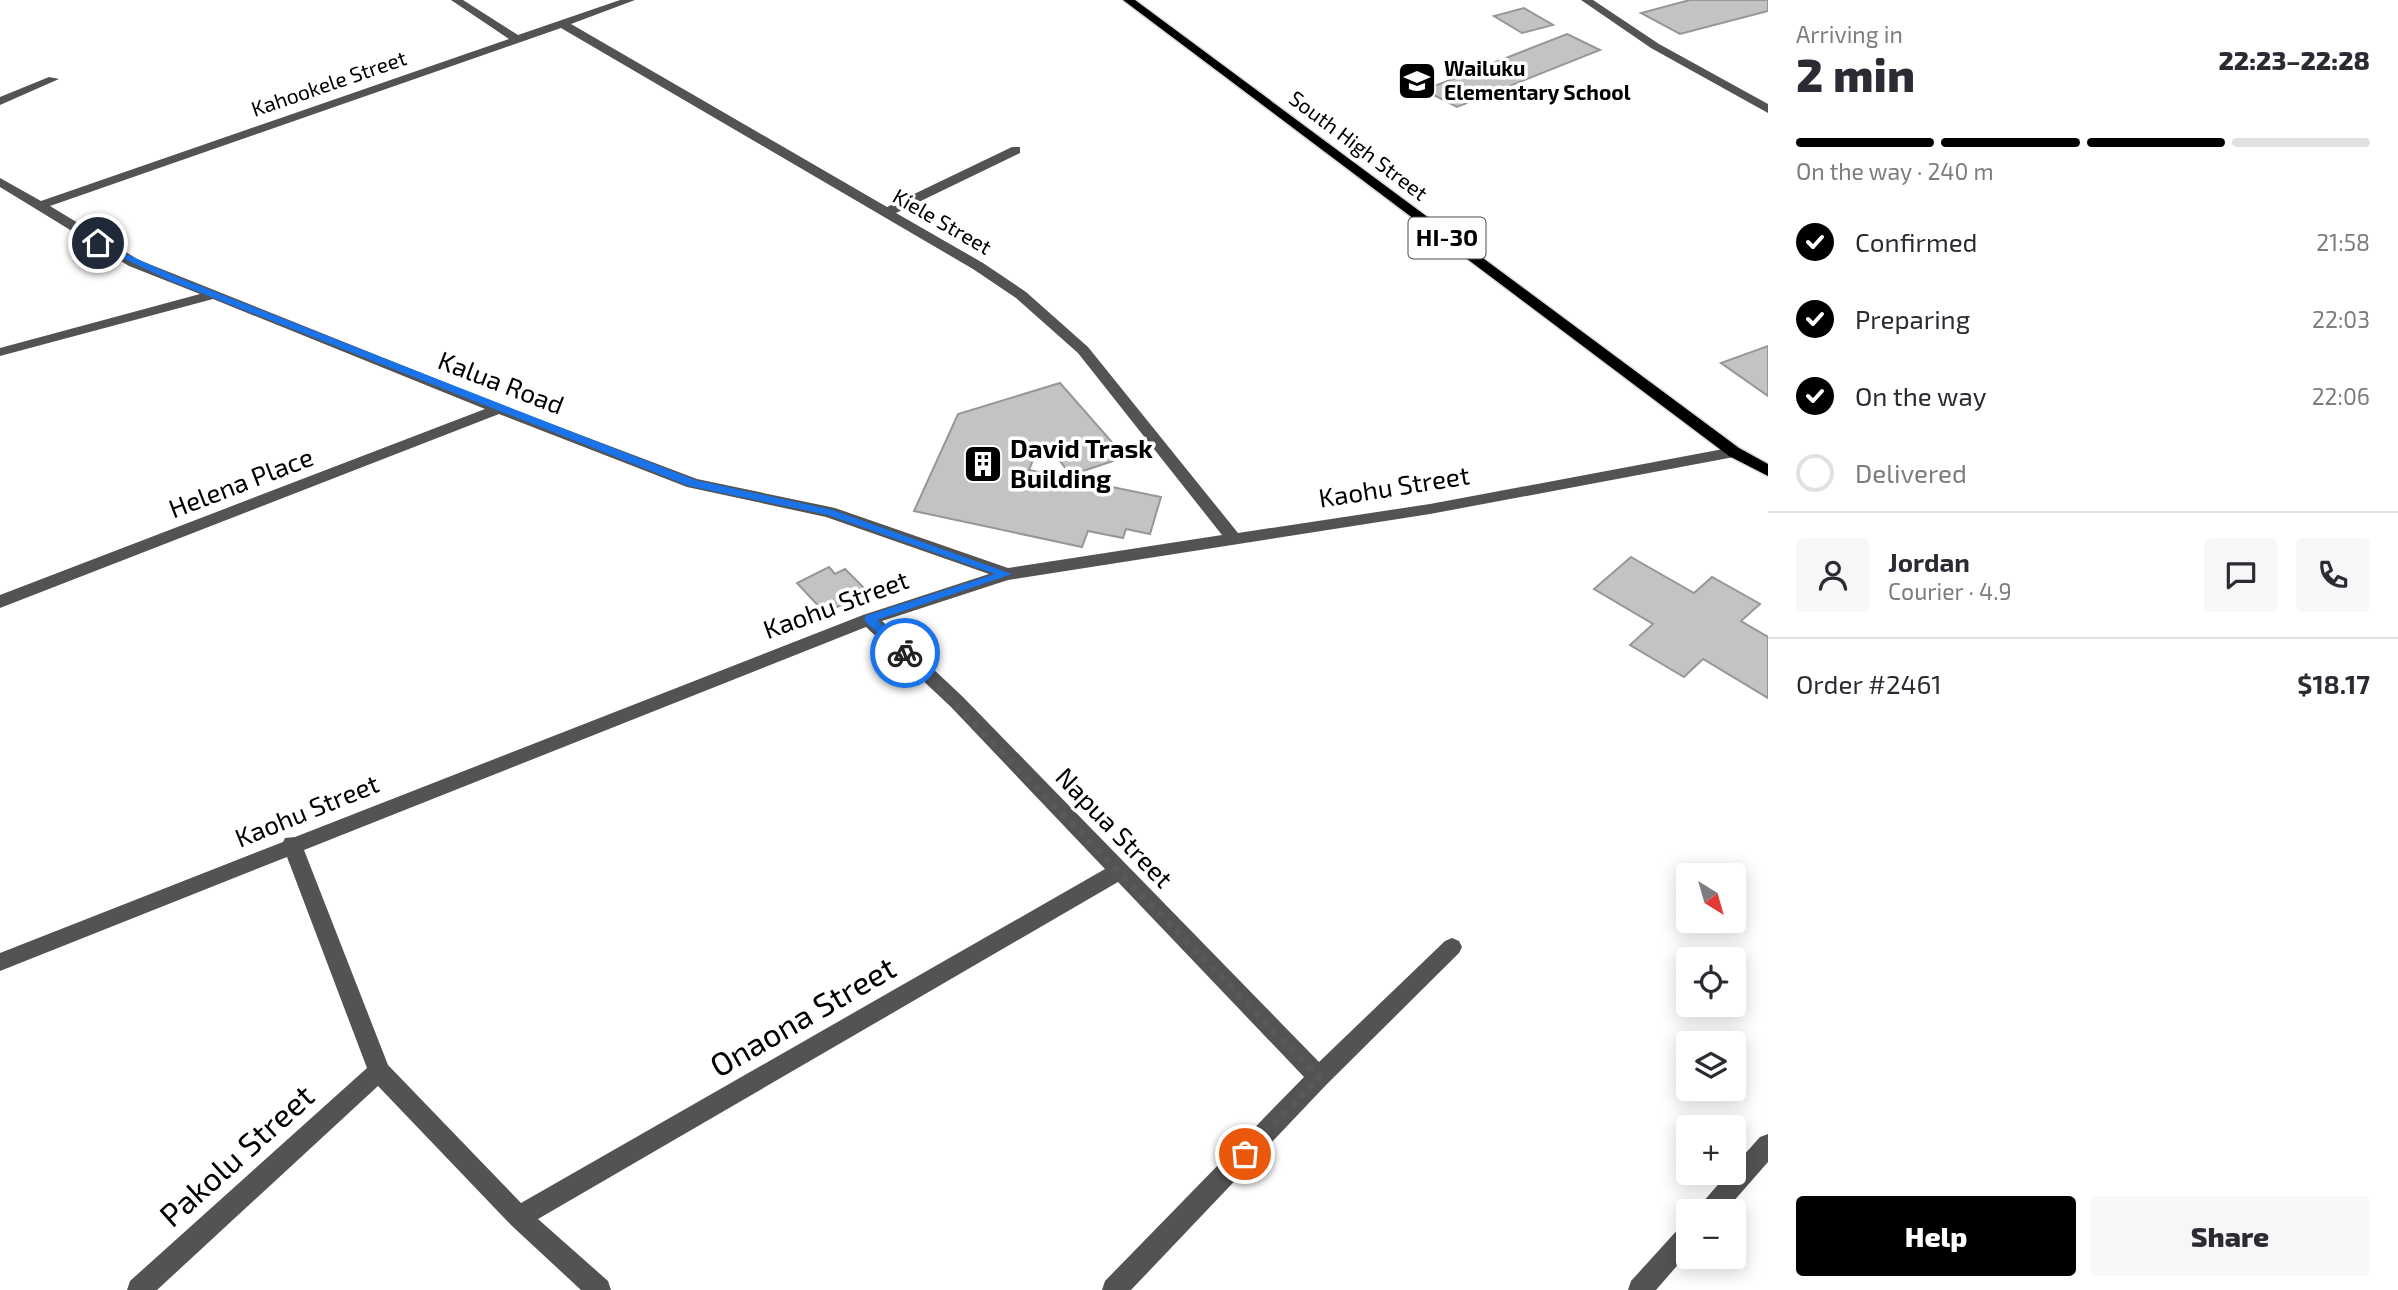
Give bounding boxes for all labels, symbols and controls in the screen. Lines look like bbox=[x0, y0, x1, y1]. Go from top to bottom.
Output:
text: Arriving in bbox=[1796, 20, 1903, 48]
street label: Kahookele Street bbox=[248, 44, 409, 121]
text: 22:23–22:28 bbox=[2218, 44, 2370, 75]
text: 2 min bbox=[1796, 46, 1915, 101]
place label: Wailuku Elementary School bbox=[1444, 55, 1631, 105]
school or university icon: Wailuku Elementary School bbox=[1396, 60, 1438, 102]
street label: South High Street bbox=[1285, 85, 1433, 205]
text: On the way · 240 m bbox=[1796, 157, 1994, 185]
street label: Kiele Street bbox=[889, 183, 996, 259]
pin bbox=[68, 213, 128, 273]
road number: HI-30 bbox=[1408, 218, 1486, 258]
icon: check bbox=[1796, 223, 1834, 261]
icon: home bbox=[79, 224, 117, 262]
text: Confirmed bbox=[1855, 226, 1978, 257]
text: 21:58 bbox=[2316, 228, 2370, 256]
icon: check bbox=[1796, 300, 1834, 338]
text: Preparing bbox=[1855, 303, 1970, 334]
text: 22:03 bbox=[2312, 305, 2370, 333]
street label: Kalua Road bbox=[434, 343, 569, 420]
icon: check bbox=[1796, 377, 1834, 415]
text: On the way bbox=[1855, 380, 1986, 411]
text: 22:06 bbox=[2312, 382, 2370, 410]
place label: David Trask Building bbox=[1010, 432, 1153, 493]
street label: Helena Place bbox=[164, 440, 317, 523]
building icon: David Trask Building bbox=[962, 443, 1004, 485]
text: Delivered bbox=[1855, 457, 1967, 488]
street label: Kaohu Street bbox=[1316, 458, 1472, 513]
button: person bbox=[1796, 538, 1870, 612]
button: chat bbox=[2204, 538, 2278, 612]
button: phone bbox=[2296, 538, 2370, 612]
text: Jordan bbox=[1888, 546, 1970, 577]
street label: Kaohu Street bbox=[759, 563, 912, 644]
text: Courier · 4.9 bbox=[1888, 577, 2012, 605]
courier bbox=[870, 618, 940, 688]
icon: bike bbox=[886, 634, 924, 672]
text: Order #2461 bbox=[1796, 668, 1942, 699]
text: $18.17 bbox=[2297, 668, 2370, 699]
street label: Napua Street bbox=[1050, 760, 1180, 893]
street label: Kaohu Street bbox=[230, 767, 383, 853]
north arrow bbox=[1676, 863, 1746, 933]
map controls bbox=[1676, 863, 1746, 1269]
street label: Onaona Street bbox=[702, 947, 902, 1084]
button: locate bbox=[1676, 947, 1746, 1017]
button: layers bbox=[1676, 1031, 1746, 1101]
street label: Pakolu Street bbox=[151, 1075, 321, 1234]
button: + bbox=[1676, 1115, 1746, 1185]
pin bbox=[1215, 1124, 1275, 1184]
icon: bag bbox=[1226, 1135, 1264, 1173]
button: Help bbox=[1796, 1196, 2076, 1276]
button: Share bbox=[2090, 1196, 2370, 1276]
button: − bbox=[1676, 1199, 1746, 1269]

